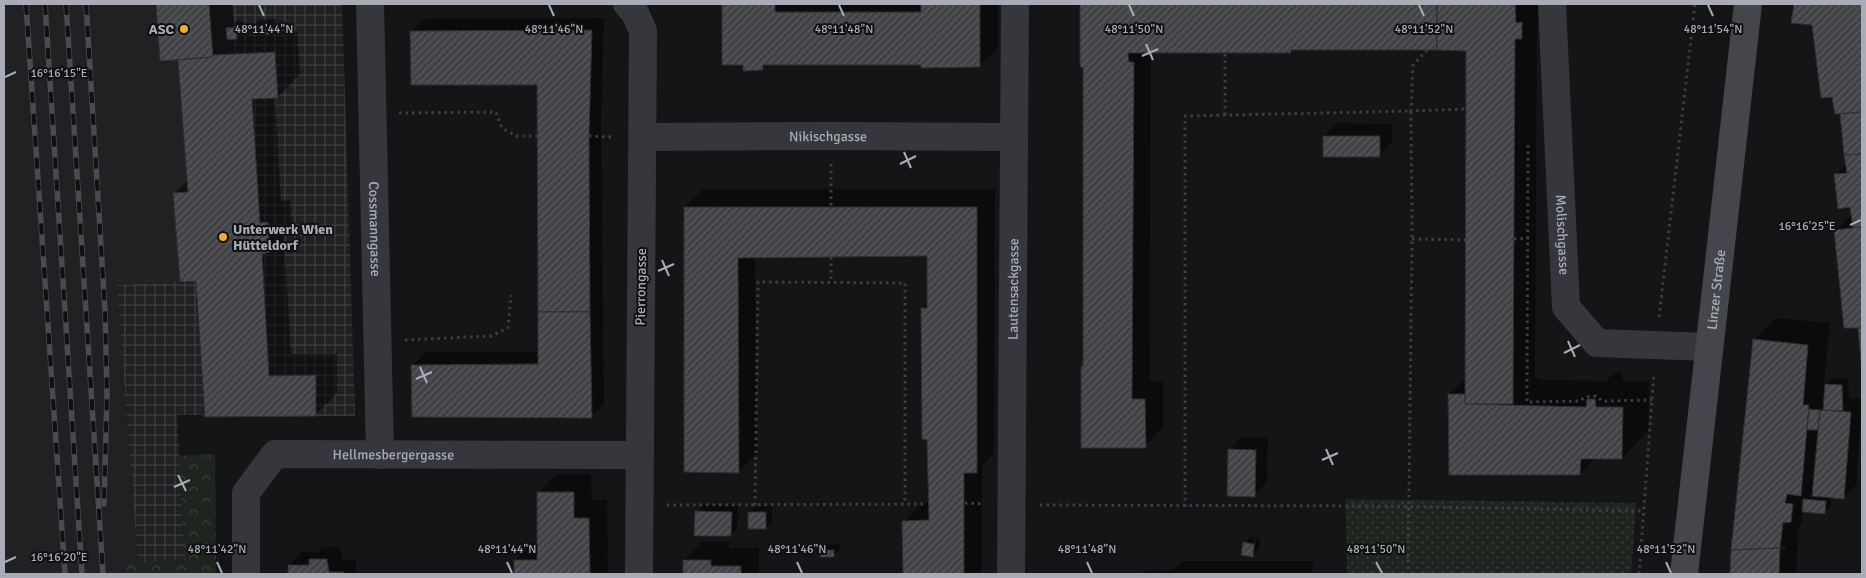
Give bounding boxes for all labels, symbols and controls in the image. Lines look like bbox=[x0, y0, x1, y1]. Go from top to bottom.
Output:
place label: ASC bbox=[149, 21, 174, 38]
text: 48°11'44"N bbox=[235, 22, 293, 37]
text: 48°11'46"N bbox=[525, 22, 583, 37]
text: 48°11'48"N bbox=[815, 22, 873, 37]
text: 48°11'50"N bbox=[1105, 22, 1163, 37]
text: 48°11'52"N bbox=[1395, 22, 1453, 37]
text: 48°11'54"N bbox=[1684, 22, 1742, 37]
marker: ASC bbox=[178, 23, 190, 35]
text: 16°16'15"E bbox=[30, 66, 88, 81]
street label: Nikischgasse bbox=[789, 127, 867, 145]
street label: Cossmanngasse bbox=[365, 181, 385, 277]
street label: Molischgasse bbox=[1552, 194, 1573, 275]
text: 16°16'25"E bbox=[1778, 219, 1836, 234]
place label: Unterwerk Wien Hütteldorf bbox=[233, 221, 333, 254]
marker: Unterwerk Wien Hütteldorf bbox=[217, 231, 229, 243]
street label: Lautensackgasse bbox=[1004, 238, 1022, 340]
street label: Pierrongasse bbox=[632, 248, 650, 326]
street label: Linzer Straße bbox=[1703, 249, 1729, 331]
street label: Hellmesbergergasse bbox=[333, 446, 454, 463]
text: 48°11'42"N bbox=[188, 542, 246, 557]
text: 48°11'44"N bbox=[478, 542, 536, 557]
text: 48°11'46"N bbox=[768, 542, 826, 557]
text: 48°11'48"N bbox=[1058, 542, 1116, 557]
text: 48°11'50"N bbox=[1347, 542, 1405, 557]
text: 48°11'52"N bbox=[1637, 542, 1695, 557]
text: 16°16'20"E bbox=[30, 550, 88, 565]

